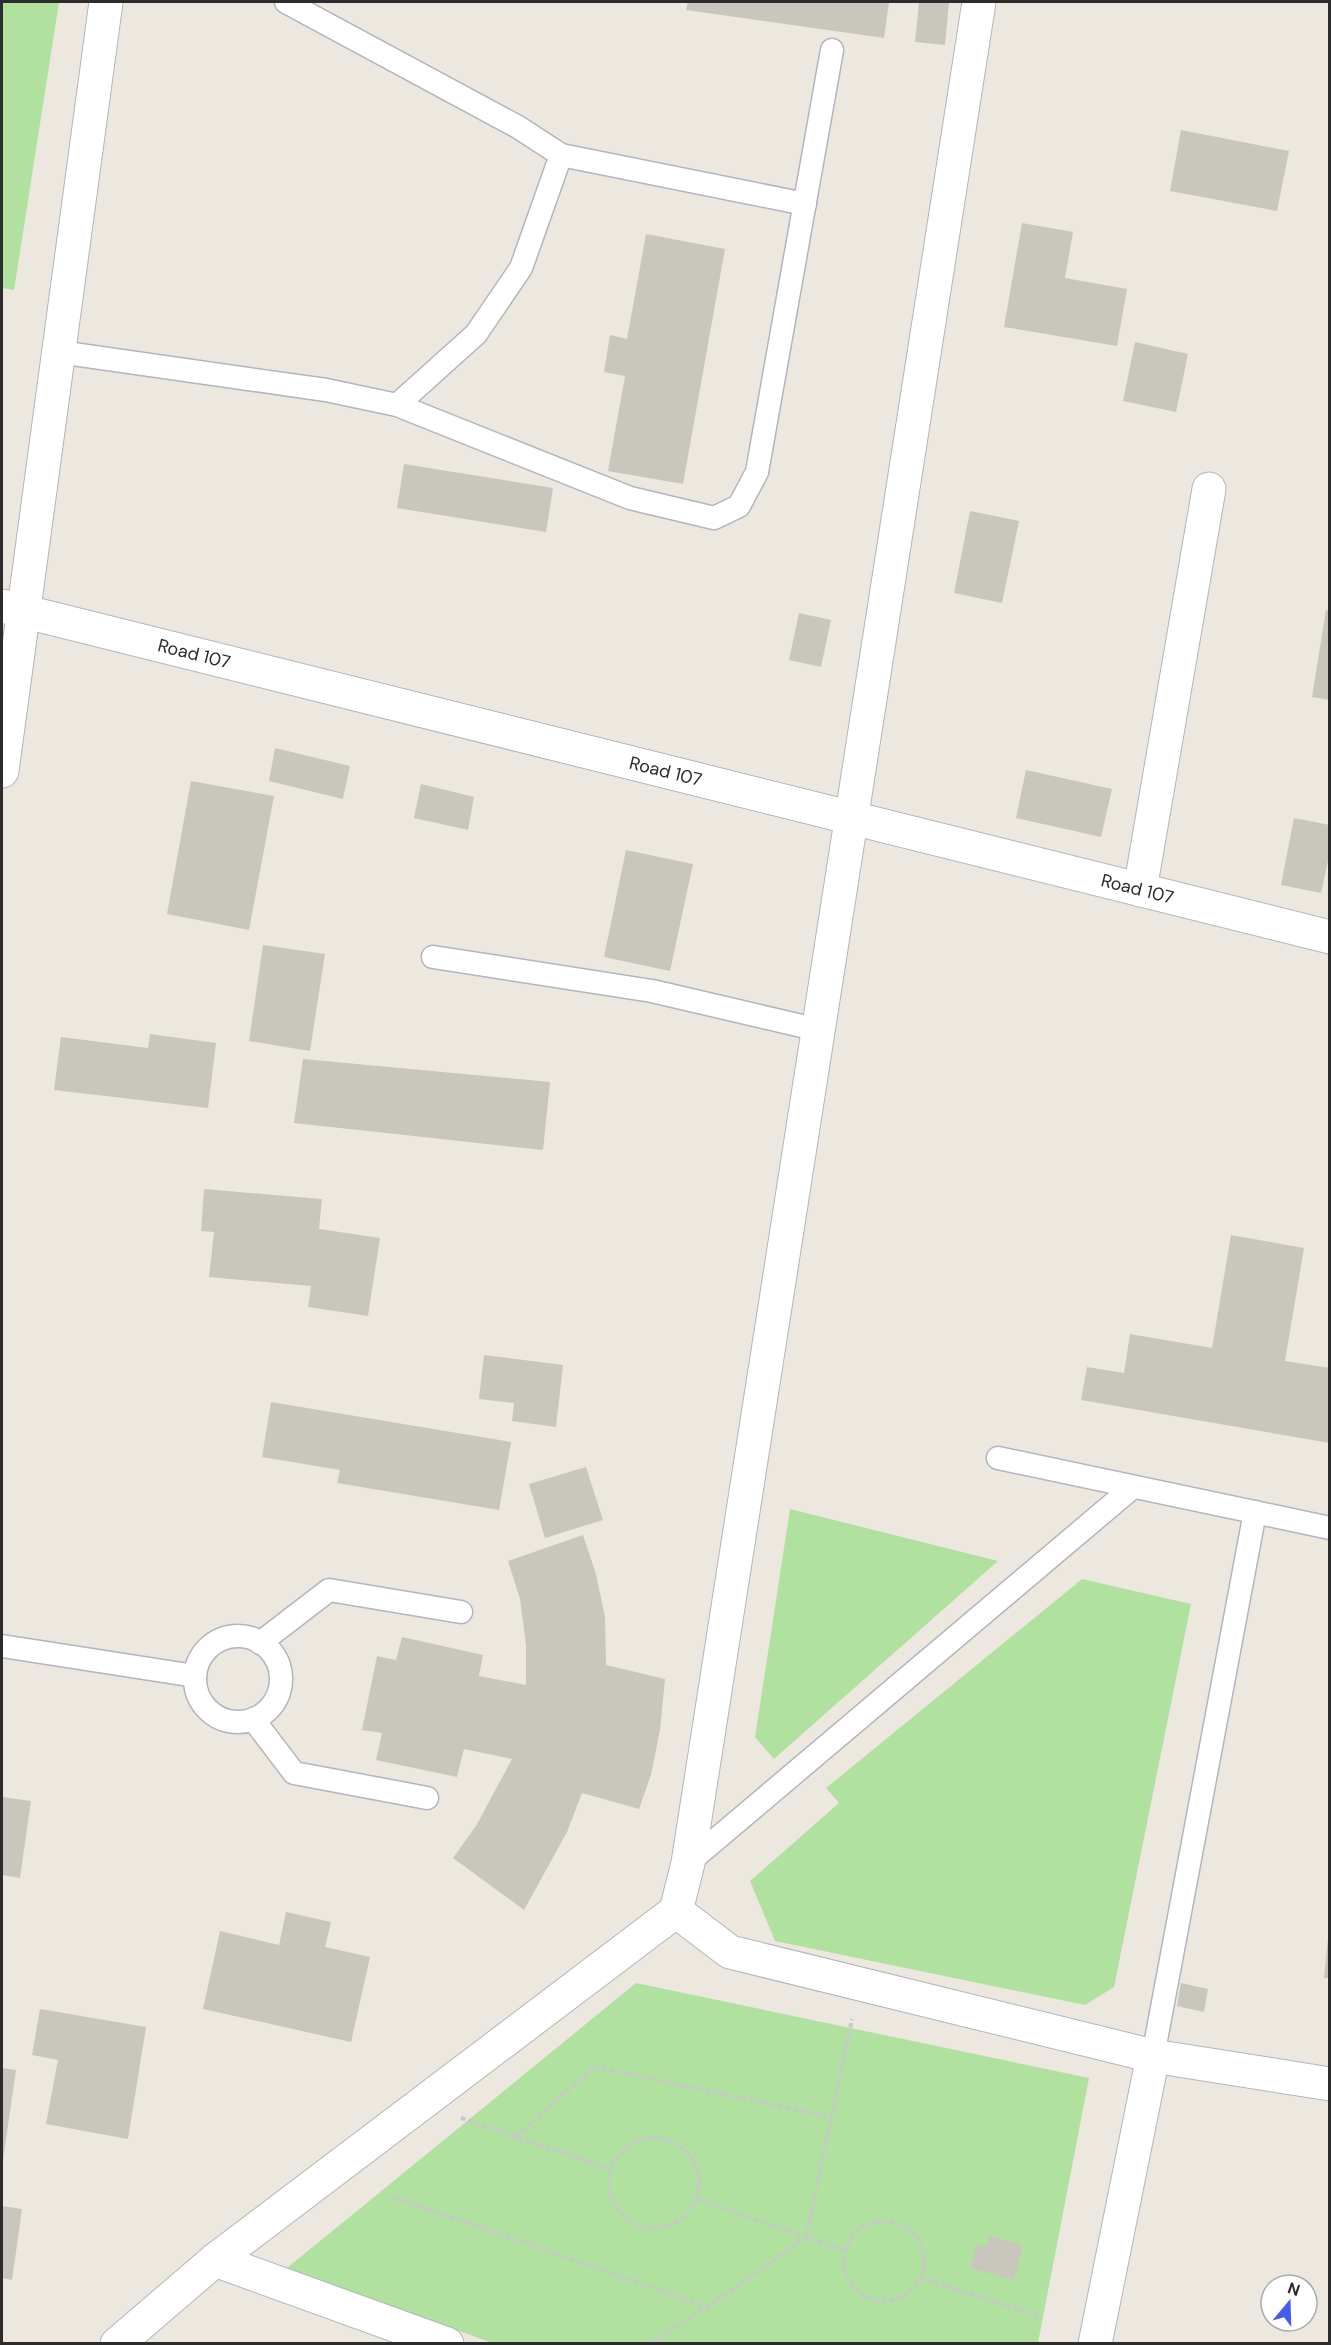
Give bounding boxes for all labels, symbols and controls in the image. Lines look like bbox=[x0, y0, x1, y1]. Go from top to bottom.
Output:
street label: Road 107 bbox=[155, 633, 233, 674]
street label: Road 107 bbox=[627, 751, 705, 792]
street label: Road 107 bbox=[1098, 868, 1176, 910]
north arrow bbox=[1259, 2273, 1319, 2333]
text: N bbox=[1285, 2277, 1303, 2301]

